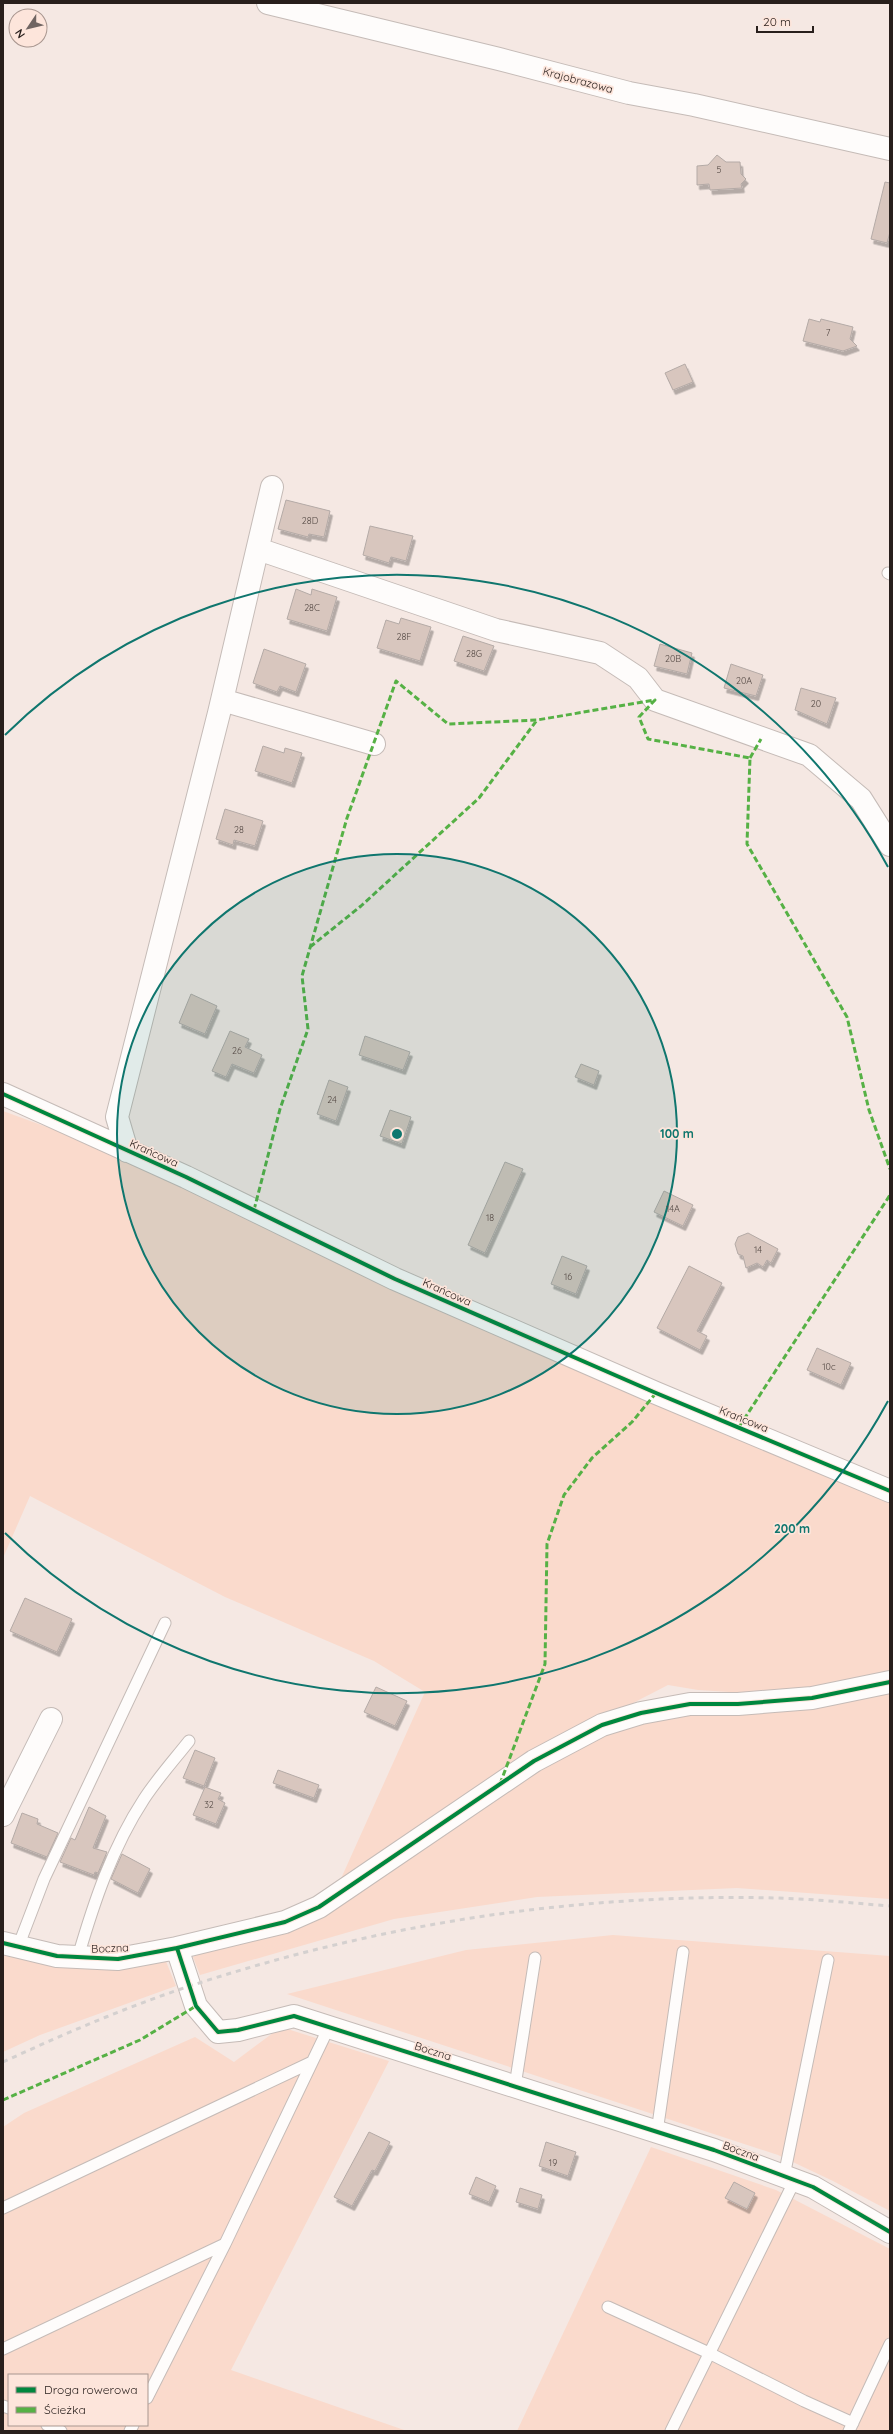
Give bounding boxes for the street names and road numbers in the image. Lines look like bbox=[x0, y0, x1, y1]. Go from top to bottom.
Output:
street label: Krajobrazowa bbox=[541, 64, 615, 96]
street label: Krańcowa bbox=[127, 1136, 181, 1170]
street label: Krańcowa bbox=[420, 1275, 474, 1309]
street label: Krańcowa bbox=[717, 1403, 771, 1435]
street label: Boczna bbox=[91, 1940, 129, 1956]
street label: Boczna bbox=[413, 2039, 453, 2063]
street label: Boczna bbox=[721, 2138, 761, 2164]

